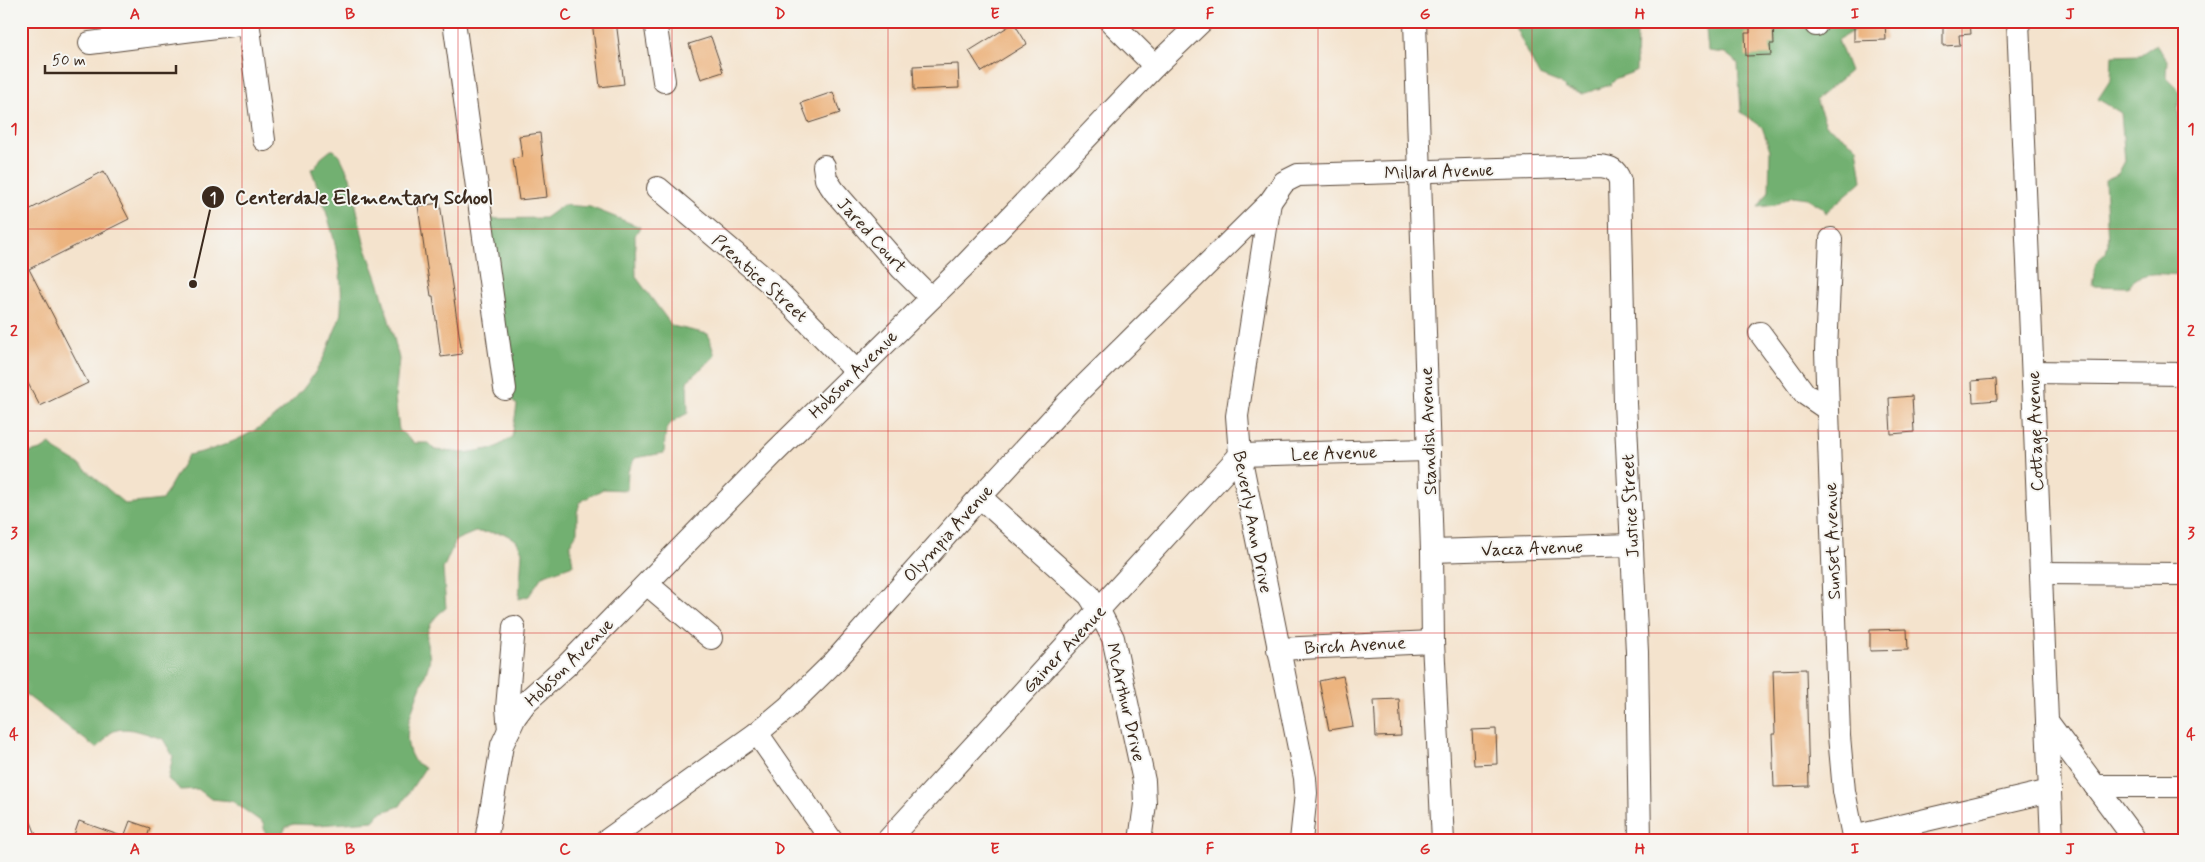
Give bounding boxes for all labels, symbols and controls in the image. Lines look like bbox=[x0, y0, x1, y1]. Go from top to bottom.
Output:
text: A bbox=[130, 4, 140, 25]
text: B bbox=[345, 4, 355, 25]
text: C bbox=[559, 4, 571, 25]
text: D bbox=[774, 4, 786, 25]
text: E bbox=[990, 4, 1000, 25]
text: F bbox=[1206, 4, 1215, 25]
text: G bbox=[1420, 4, 1431, 25]
text: H bbox=[1635, 4, 1646, 25]
text: I bbox=[1851, 4, 1860, 25]
text: J bbox=[2065, 4, 2075, 25]
scale bar bbox=[45, 42, 176, 74]
text: 50 m bbox=[52, 51, 86, 71]
text: 1 bbox=[10, 119, 18, 140]
text: 1 bbox=[2187, 119, 2195, 140]
street label: Millard Avenue bbox=[1384, 158, 1494, 186]
callout: Centerdale Elementary School bbox=[201, 180, 501, 214]
text: Centerdale Elementary School bbox=[235, 186, 493, 211]
text: 1 bbox=[210, 189, 216, 209]
street label: Jared Court bbox=[831, 193, 912, 279]
street label: Prentice Street bbox=[706, 229, 813, 328]
text: 2 bbox=[10, 321, 18, 342]
text: 2 bbox=[2187, 321, 2195, 342]
street label: Hobson Avenue bbox=[804, 325, 903, 424]
street label: Standish Avenue bbox=[1415, 366, 1443, 496]
street label: Cottage Avenue bbox=[2022, 370, 2050, 492]
street label: Lee Avenue bbox=[1290, 441, 1378, 467]
street label: Beverly Ann Drive bbox=[1226, 449, 1278, 595]
street label: Justice Street bbox=[1616, 453, 1646, 558]
street label: Olympia Avenue bbox=[898, 480, 999, 588]
street label: Sunset Avenue bbox=[1819, 482, 1847, 600]
text: 3 bbox=[10, 523, 18, 544]
text: 3 bbox=[2187, 523, 2195, 544]
street label: Vacca Avenue bbox=[1481, 535, 1584, 563]
street label: Gainer Avenue bbox=[1017, 600, 1112, 699]
street label: Hobson Avenue bbox=[520, 613, 619, 712]
street label: Birch Avenue bbox=[1304, 631, 1407, 661]
street label: McArthur Drive bbox=[1100, 641, 1150, 764]
text: 4 bbox=[9, 724, 19, 745]
text: 4 bbox=[2186, 724, 2196, 745]
text: A bbox=[130, 839, 140, 860]
text: B bbox=[345, 839, 355, 860]
text: C bbox=[559, 839, 571, 860]
text: D bbox=[774, 839, 786, 860]
text: E bbox=[990, 839, 1000, 860]
text: F bbox=[1206, 839, 1215, 860]
text: G bbox=[1420, 839, 1431, 860]
text: H bbox=[1635, 839, 1646, 860]
text: I bbox=[1851, 839, 1860, 860]
text: J bbox=[2065, 839, 2075, 860]

